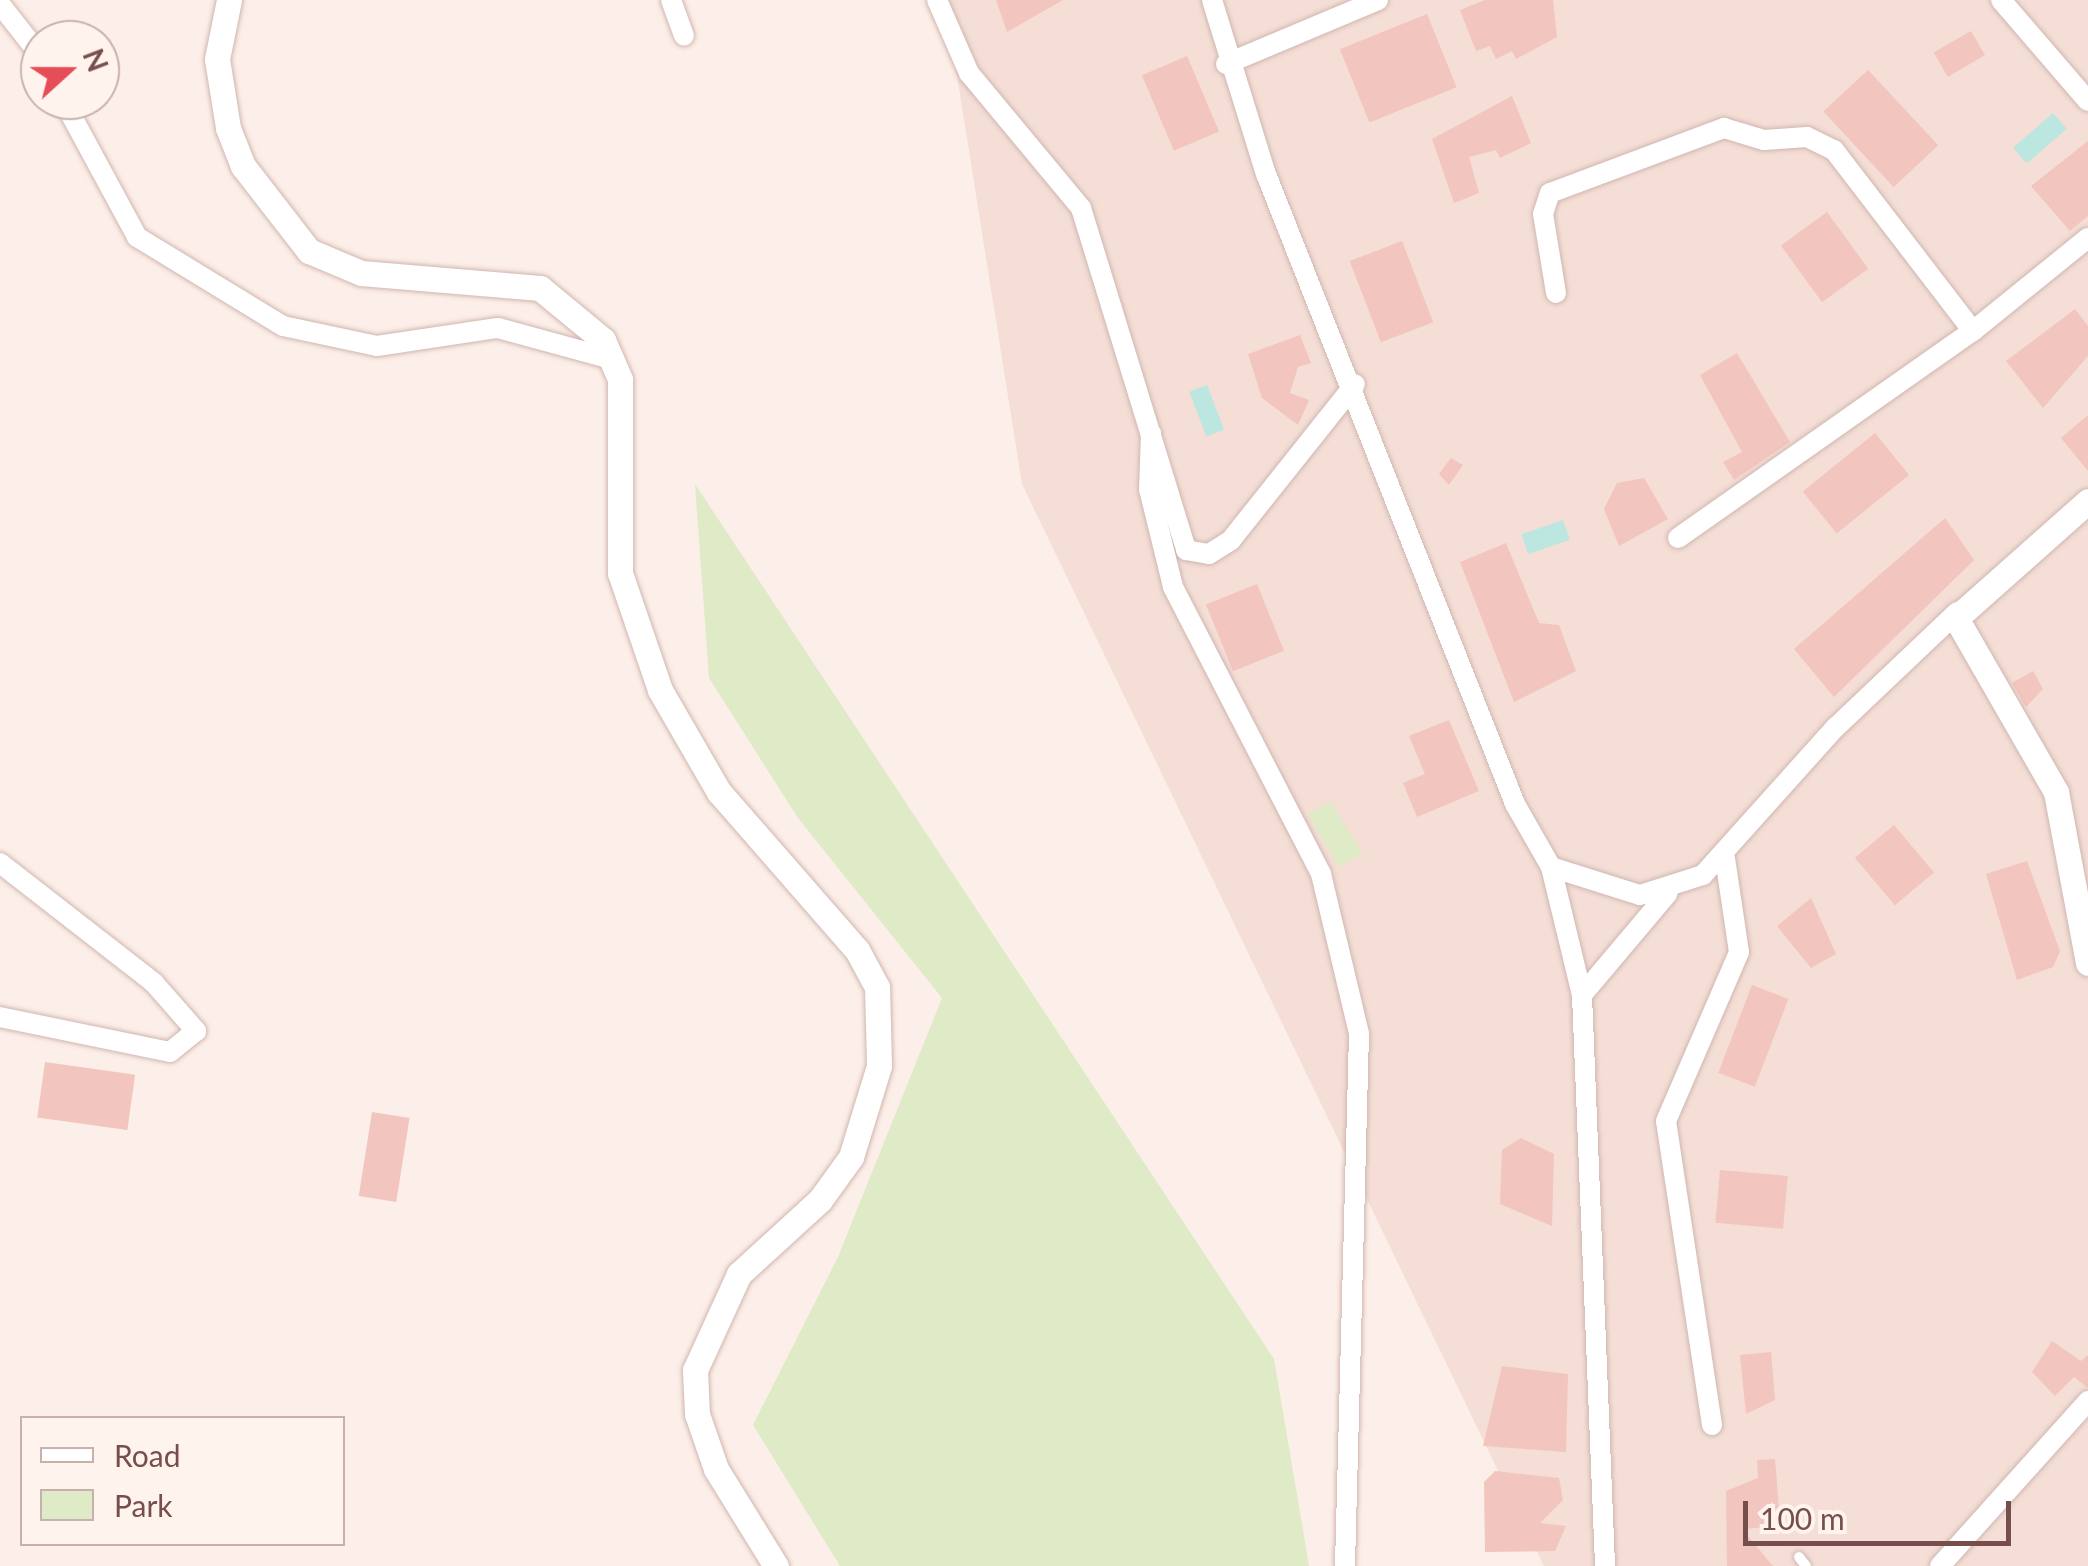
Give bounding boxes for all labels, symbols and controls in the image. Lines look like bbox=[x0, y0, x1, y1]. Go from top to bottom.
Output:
north arrow bbox=[20, 20, 120, 120]
text: N bbox=[76, 44, 116, 76]
legend bbox=[20, 1416, 345, 1546]
text: Road bbox=[114, 1437, 181, 1473]
scale bar bbox=[1748, 1481, 2016, 1543]
text: Park bbox=[114, 1487, 173, 1523]
text: 100 m bbox=[1760, 1500, 1845, 1536]

